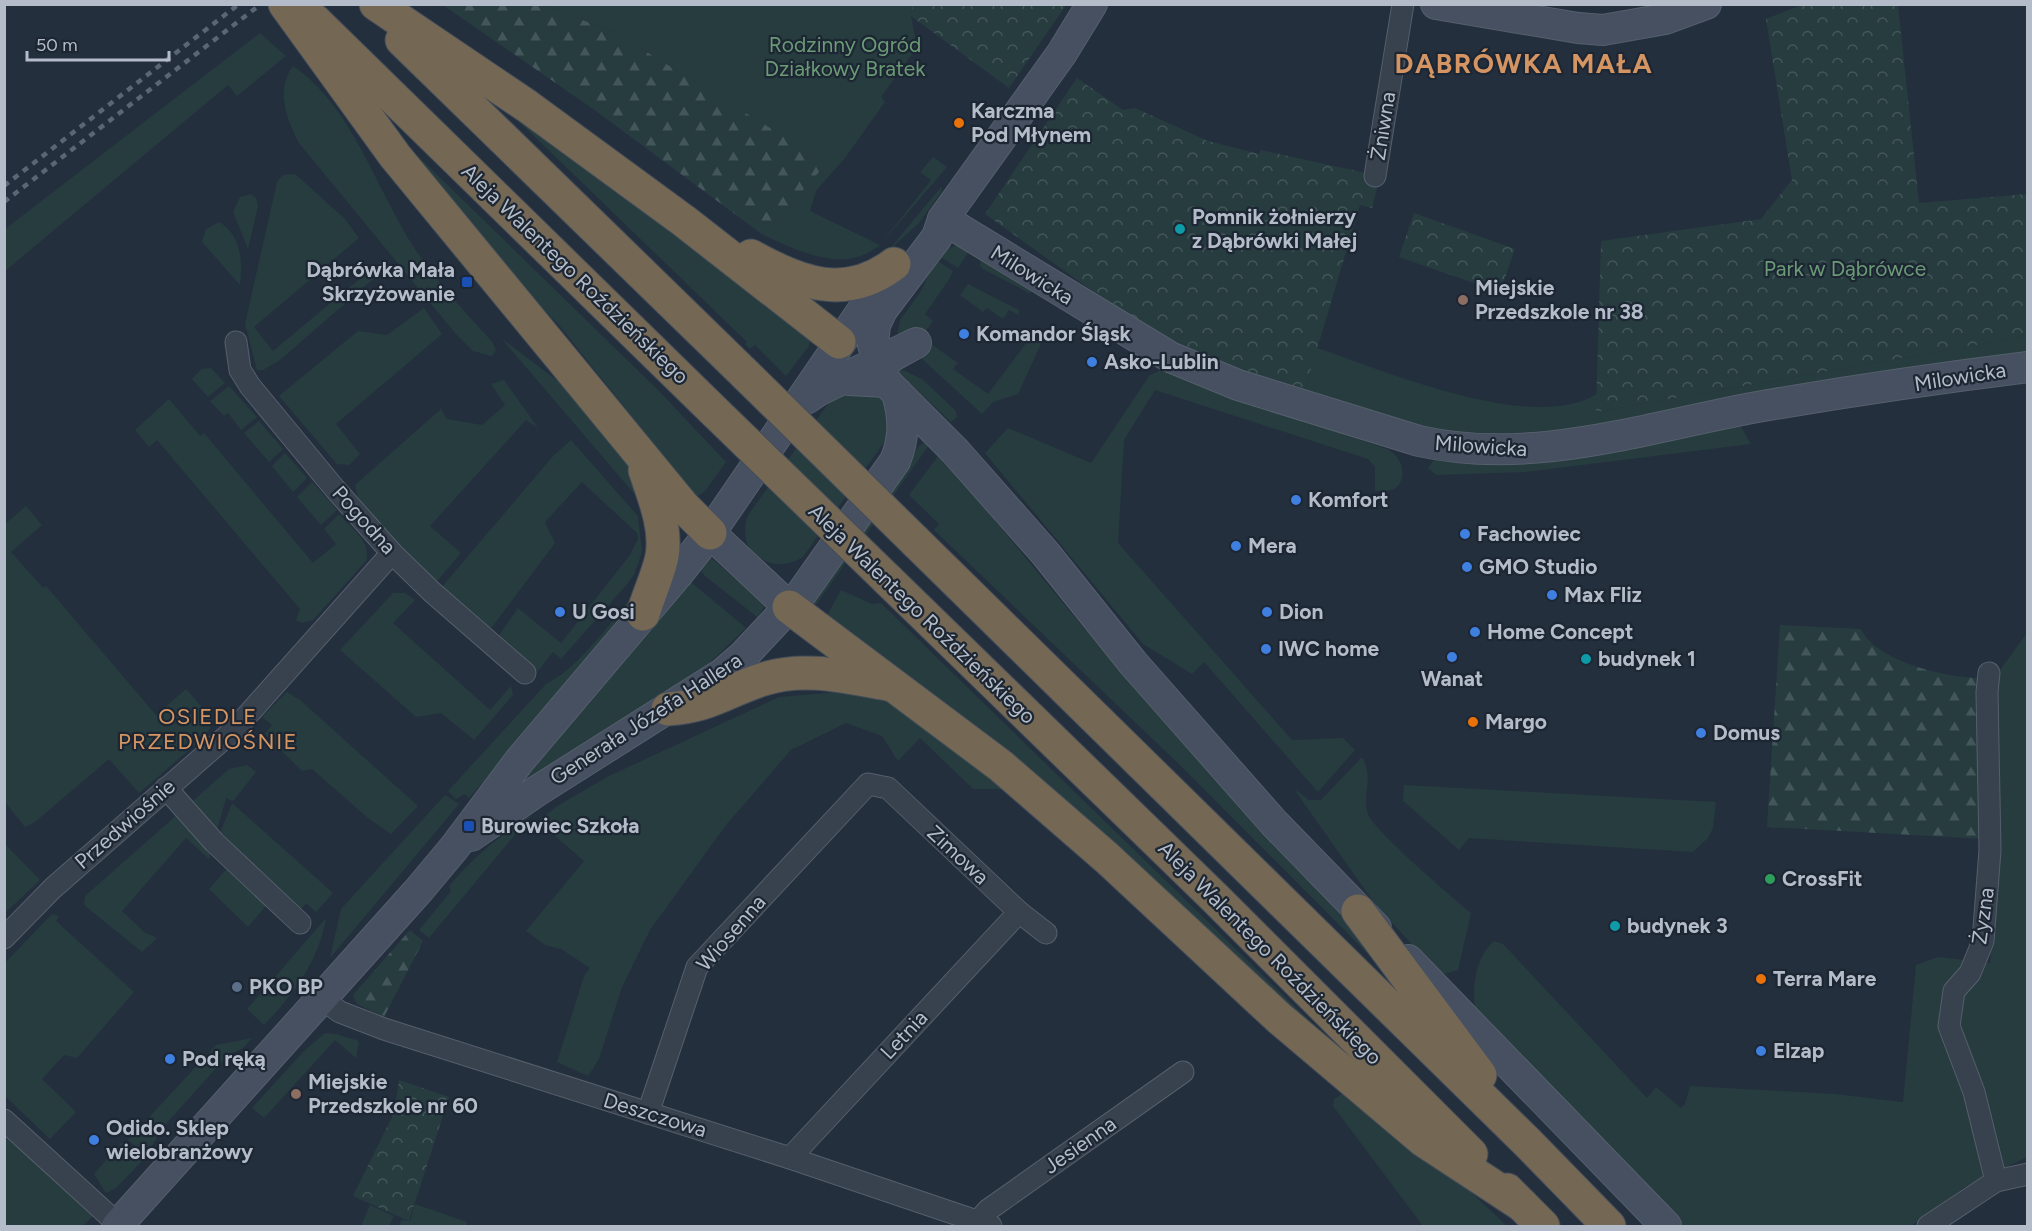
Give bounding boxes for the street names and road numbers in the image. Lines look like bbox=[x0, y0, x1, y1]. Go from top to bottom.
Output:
street label: Żniwna bbox=[1365, 90, 1400, 162]
street label: Aleja Walentego Roździeńskiego bbox=[457, 158, 694, 389]
street label: Milowicka bbox=[986, 239, 1078, 310]
street label: Milowicka bbox=[1912, 357, 2008, 396]
street label: Milowicka bbox=[1434, 430, 1528, 461]
street label: Pogodna bbox=[327, 480, 402, 559]
street label: Aleja Walentego Roździeńskiego bbox=[804, 498, 1041, 729]
street label: Generała Józefa Hallera bbox=[545, 647, 746, 790]
street label: Przedwiośnie bbox=[69, 773, 180, 874]
street label: Zimowa bbox=[922, 820, 994, 889]
street label: Aleja Walentego Roździeńskiego bbox=[1153, 836, 1387, 1070]
street label: Żyzna bbox=[1966, 886, 1999, 946]
street label: Wiosenna bbox=[691, 890, 770, 976]
street label: Letnia bbox=[875, 1005, 932, 1064]
street label: Deszczowa bbox=[601, 1087, 710, 1142]
street label: Jesienna bbox=[1039, 1111, 1121, 1179]

